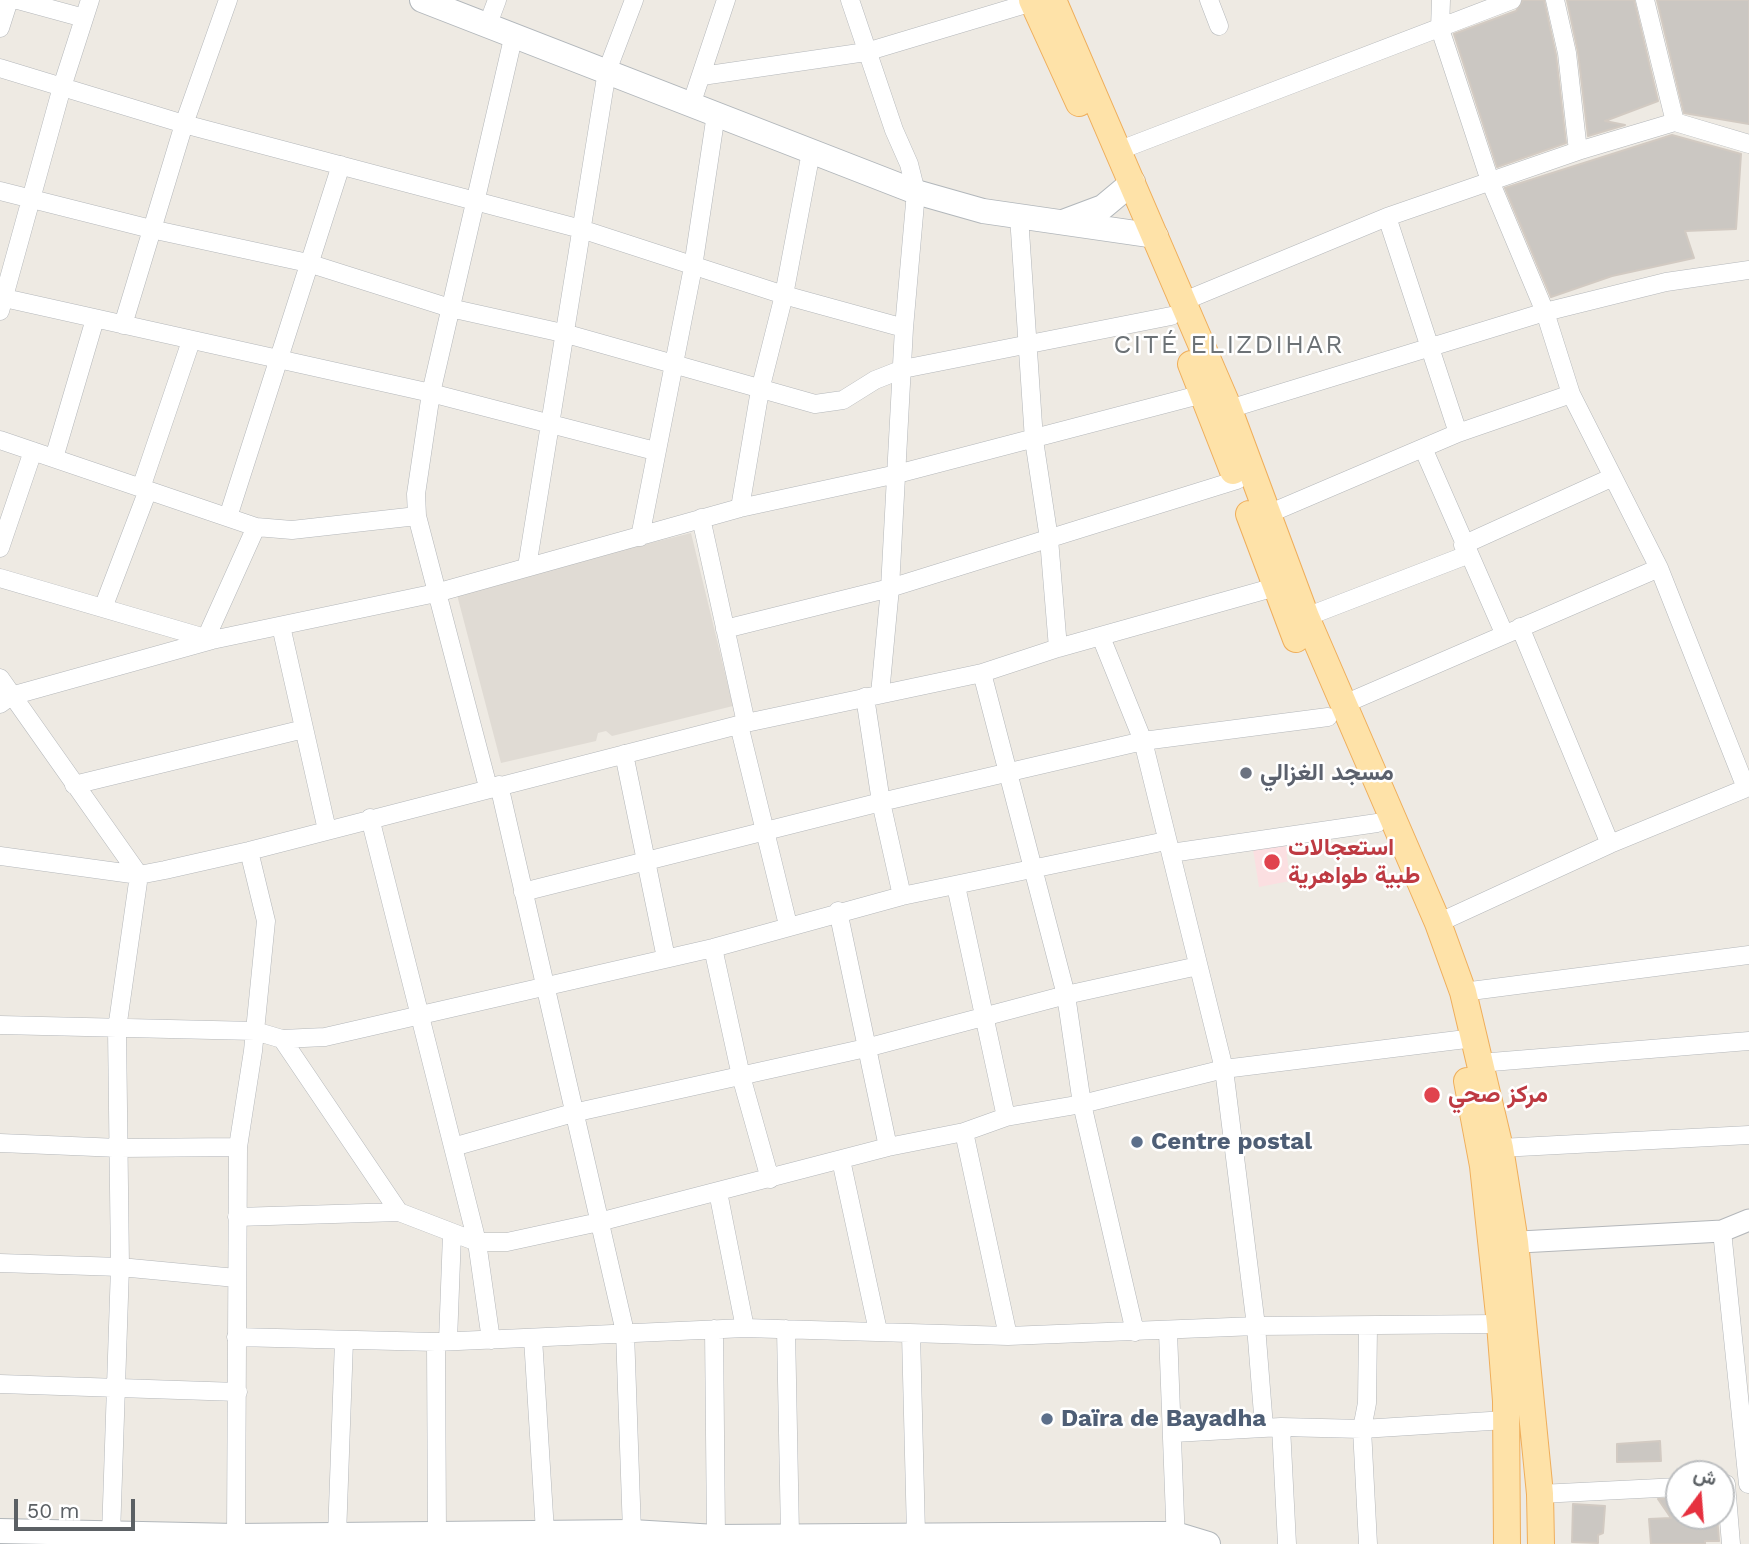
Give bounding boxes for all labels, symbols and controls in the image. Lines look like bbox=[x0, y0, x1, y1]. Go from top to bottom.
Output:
district label: CITÉ ELIZDIHAR bbox=[1115, 329, 1343, 361]
place label: مسجد الغزالي bbox=[1260, 759, 1394, 787]
marker: مسجد الغزالي bbox=[1238, 765, 1254, 781]
place label: استعجالات طبية طواهرية bbox=[1288, 834, 1420, 890]
marker: استعجالات طبية طواهرية bbox=[1262, 852, 1282, 872]
place label: مركز صحي bbox=[1448, 1081, 1548, 1109]
marker: مركز صحي bbox=[1422, 1085, 1442, 1105]
place label: Centre postal bbox=[1151, 1128, 1312, 1156]
marker: Centre postal bbox=[1129, 1134, 1145, 1150]
place label: Daïra de Bayadha bbox=[1061, 1405, 1266, 1433]
marker: Daïra de Bayadha bbox=[1039, 1411, 1055, 1427]
north arrow bbox=[1665, 1460, 1735, 1530]
text: ش bbox=[1691, 1462, 1720, 1490]
scale bar bbox=[18, 1484, 138, 1528]
text: 50 m bbox=[27, 1498, 79, 1523]

